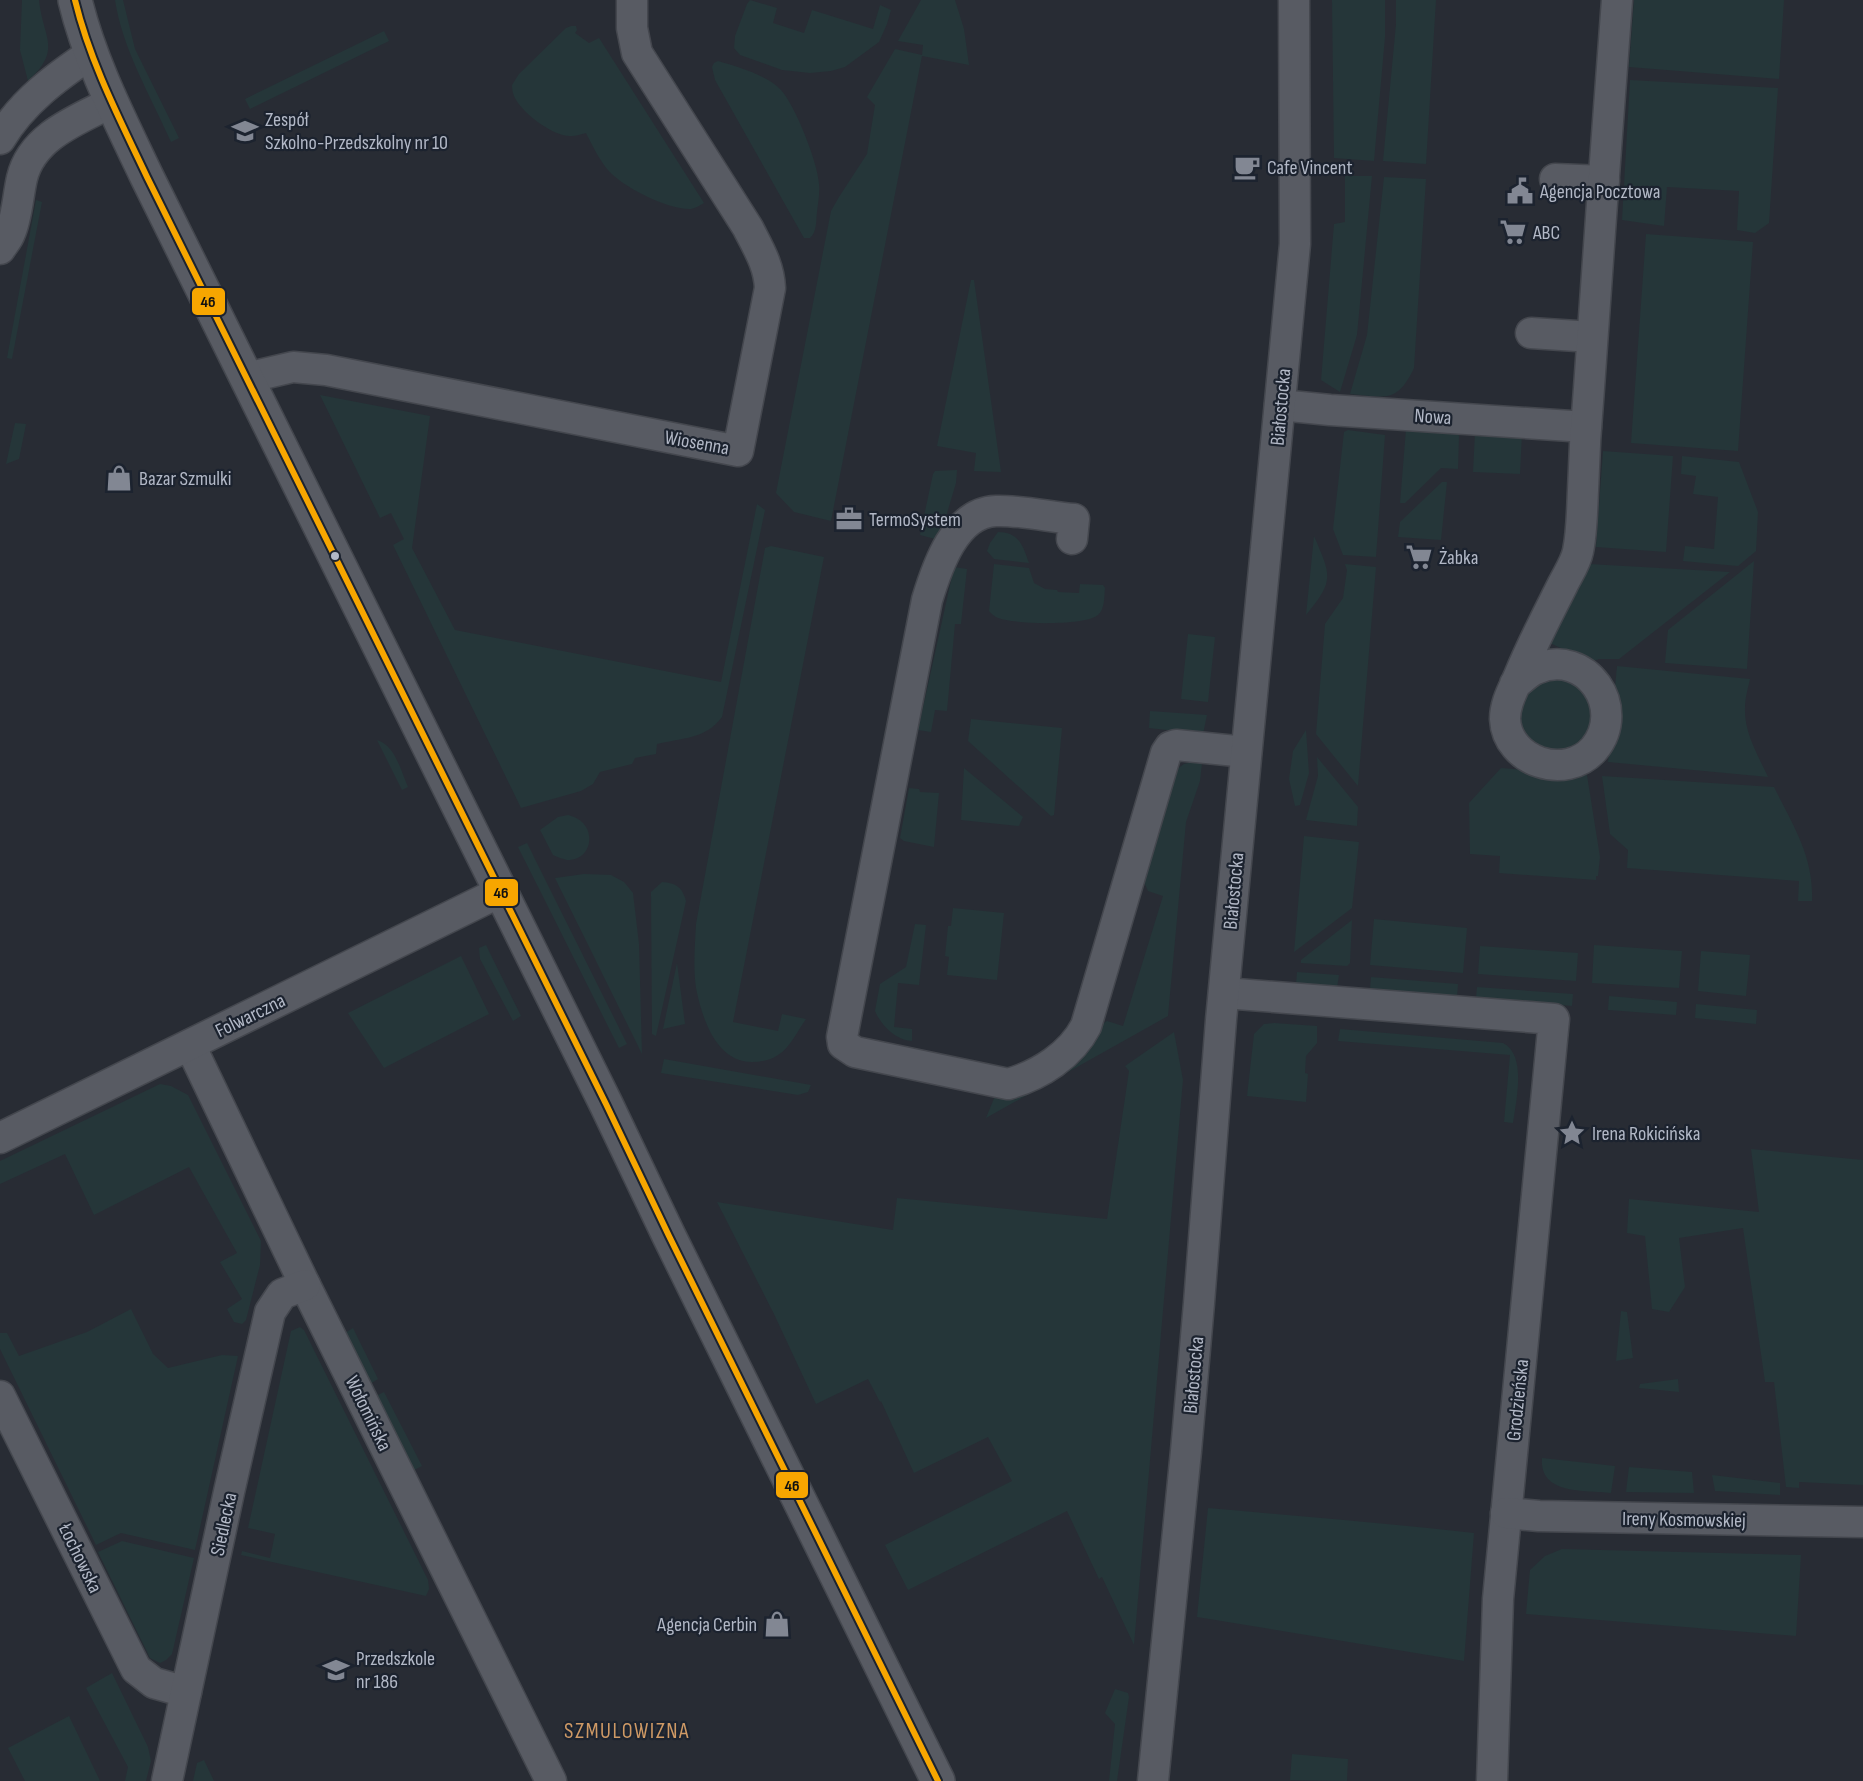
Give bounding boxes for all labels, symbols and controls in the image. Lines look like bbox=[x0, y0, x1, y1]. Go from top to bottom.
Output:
place label: Zespół Szkolno-Przedszkolny nr 10 bbox=[265, 108, 448, 155]
school or university icon: Zespół Szkolno-Przedszkolny nr 10 bbox=[230, 116, 260, 146]
cafe icon: Cafe Vincent bbox=[1232, 152, 1262, 182]
place label: Cafe Vincent bbox=[1267, 156, 1353, 180]
public building icon: Agencja Pocztowa bbox=[1505, 176, 1535, 206]
place label: Agencja Pocztowa bbox=[1539, 180, 1660, 204]
supermarket icon: ABC bbox=[1498, 217, 1528, 247]
place label: ABC bbox=[1532, 221, 1560, 245]
line badge: 46 bbox=[191, 287, 226, 316]
text: 46 bbox=[201, 293, 215, 312]
street label: Białostocka bbox=[1266, 368, 1296, 447]
street label: Nowa bbox=[1414, 404, 1452, 430]
street label: Wiosenna bbox=[663, 426, 731, 460]
shop icon: Bazar Szmulki bbox=[104, 463, 134, 493]
place label: Bazar Szmulki bbox=[139, 467, 231, 491]
office icon: TermoSystem bbox=[834, 504, 864, 534]
place label: TermoSystem bbox=[869, 508, 961, 532]
supermarket icon: Żabka bbox=[1404, 542, 1434, 572]
place label: Żabka bbox=[1439, 546, 1478, 570]
unlabelled marker bbox=[329, 550, 341, 562]
street label: Białostocka bbox=[1219, 852, 1249, 931]
line badge: 46 bbox=[484, 878, 519, 907]
text: 46 bbox=[494, 884, 508, 903]
street label: Folwarczna bbox=[212, 989, 289, 1043]
place icon: Irena Rokicińska bbox=[1557, 1118, 1587, 1148]
place label: Irena Rokicińska bbox=[1592, 1122, 1700, 1146]
street label: Białostocka bbox=[1179, 1336, 1209, 1415]
street label: Grodzieńska bbox=[1502, 1358, 1534, 1442]
street label: Wołomińska bbox=[340, 1372, 397, 1455]
line badge: 46 bbox=[775, 1471, 809, 1499]
text: 46 bbox=[785, 1477, 799, 1496]
street label: Siedlecka bbox=[206, 1491, 242, 1558]
street label: Ireny Kosmowskiej bbox=[1622, 1507, 1746, 1533]
street label: Łochowska bbox=[53, 1519, 107, 1597]
shop icon: Agencja Cerbin bbox=[762, 1609, 792, 1639]
place label: Agencja Cerbin bbox=[656, 1613, 757, 1637]
place label: Przedszkole nr 186 bbox=[356, 1647, 435, 1694]
school or university icon: Przedszkole nr 186 bbox=[321, 1655, 351, 1685]
district label: SZMULOWIZNA bbox=[564, 1718, 690, 1745]

